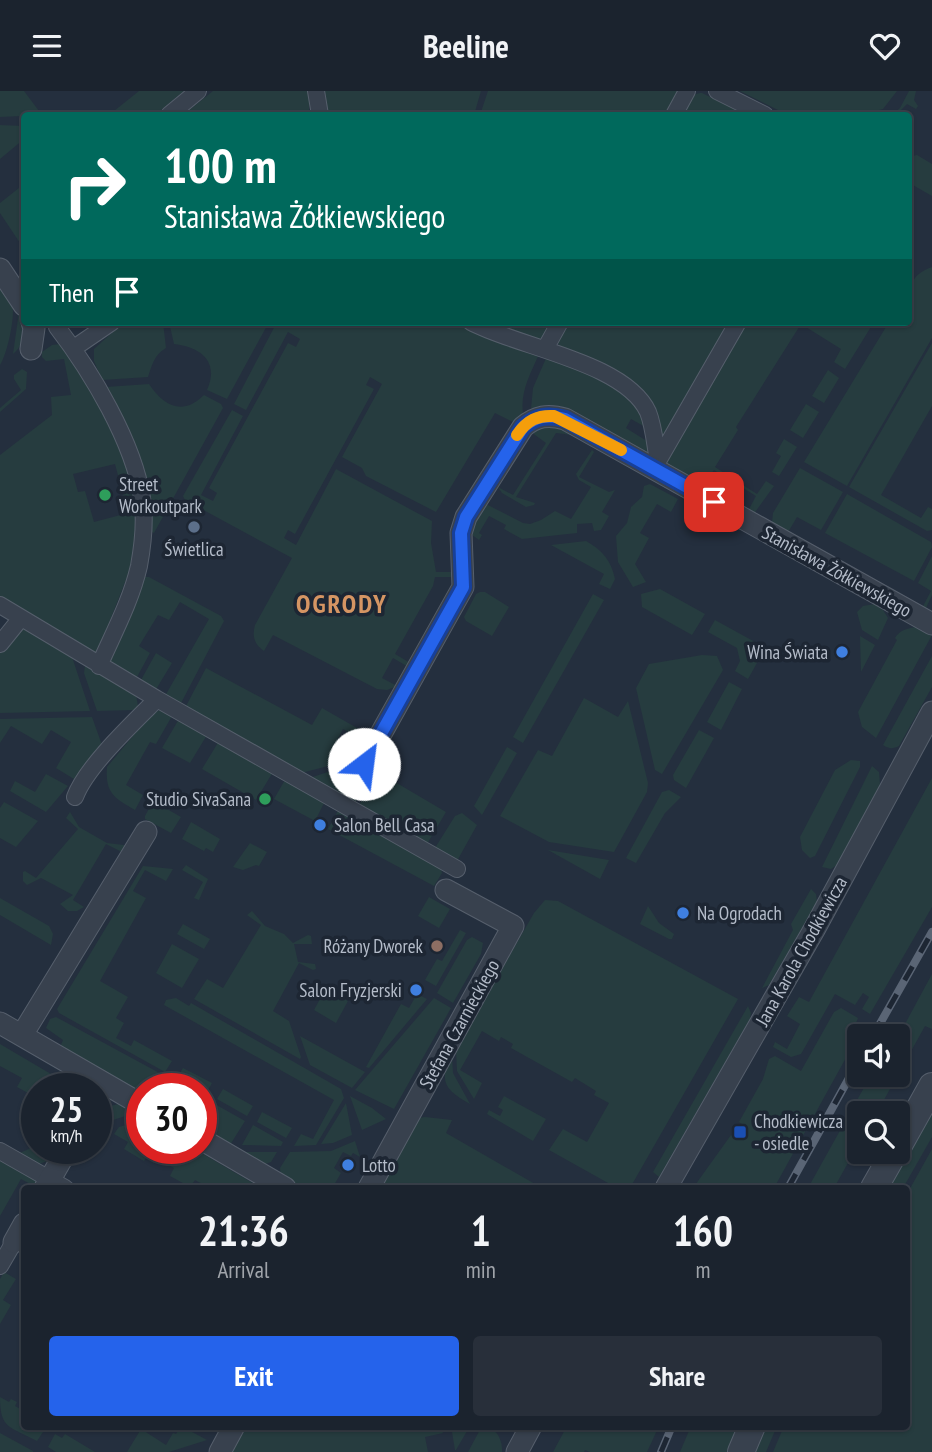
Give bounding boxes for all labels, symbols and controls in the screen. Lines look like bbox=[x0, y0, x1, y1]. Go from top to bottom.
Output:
text: Beeline bbox=[423, 25, 509, 67]
icon: menu bbox=[28, 27, 66, 65]
icon: heart bbox=[866, 27, 904, 65]
text: 100 m bbox=[164, 133, 277, 197]
icon: right bbox=[49, 140, 140, 231]
text: Stanisława Żółkiewskiego bbox=[164, 195, 445, 237]
icon: arrive bbox=[108, 273, 146, 311]
text: Then bbox=[49, 276, 94, 309]
place label: Street Workoutpark bbox=[119, 472, 202, 518]
pin bbox=[684, 472, 744, 532]
icon: arrive bbox=[695, 483, 733, 521]
marker: Street Workoutpark bbox=[97, 487, 113, 503]
marker: Świetlica bbox=[186, 519, 202, 535]
street label: Stanisława Żółkiewskiego bbox=[758, 520, 916, 622]
place label: Świetlica bbox=[164, 537, 224, 561]
district label: OGRODY bbox=[296, 587, 388, 620]
place label: Wina Świata bbox=[747, 640, 828, 664]
marker: Wina Świata bbox=[834, 644, 850, 660]
position arrow bbox=[327, 727, 401, 801]
place label: Studio SivaSana bbox=[146, 787, 251, 811]
marker: Studio SivaSana bbox=[257, 791, 273, 807]
place label: Salon Bell Casa bbox=[334, 813, 435, 837]
marker: Salon Bell Casa bbox=[312, 817, 328, 833]
street label: Jana Karola Chodkiewicza bbox=[749, 872, 852, 1031]
place label: Na Ogrodach bbox=[697, 901, 782, 925]
marker: Na Ogrodach bbox=[675, 905, 691, 921]
place label: Różany Dworek bbox=[324, 934, 424, 958]
marker: Różany Dworek bbox=[429, 938, 445, 954]
street label: Stefana Czarnieckiego bbox=[414, 955, 504, 1093]
place label: Salon Fryzjerski bbox=[299, 978, 402, 1002]
marker: Salon Fryzjerski bbox=[408, 982, 424, 998]
map controls bbox=[847, 1024, 910, 1164]
button: sound bbox=[847, 1024, 910, 1087]
speed limit sign: 30 bbox=[126, 1073, 217, 1164]
text: 25 bbox=[50, 1086, 83, 1132]
button: search bbox=[847, 1101, 910, 1164]
place label: Chodkiewicza - osiedle bbox=[754, 1109, 843, 1155]
text: km/h bbox=[51, 1124, 82, 1147]
marker: Chodkiewicza - osiedle bbox=[732, 1124, 748, 1140]
place label: Lotto bbox=[362, 1153, 396, 1177]
marker: Lotto bbox=[340, 1157, 356, 1173]
text: 21:36 bbox=[198, 1203, 289, 1258]
text: 1 bbox=[471, 1203, 491, 1258]
text: 160 bbox=[673, 1203, 733, 1258]
text: Arrival bbox=[217, 1255, 269, 1284]
text: min bbox=[466, 1255, 496, 1284]
text: m bbox=[695, 1255, 710, 1284]
button: Exit bbox=[49, 1336, 459, 1416]
button: Share bbox=[473, 1336, 882, 1416]

